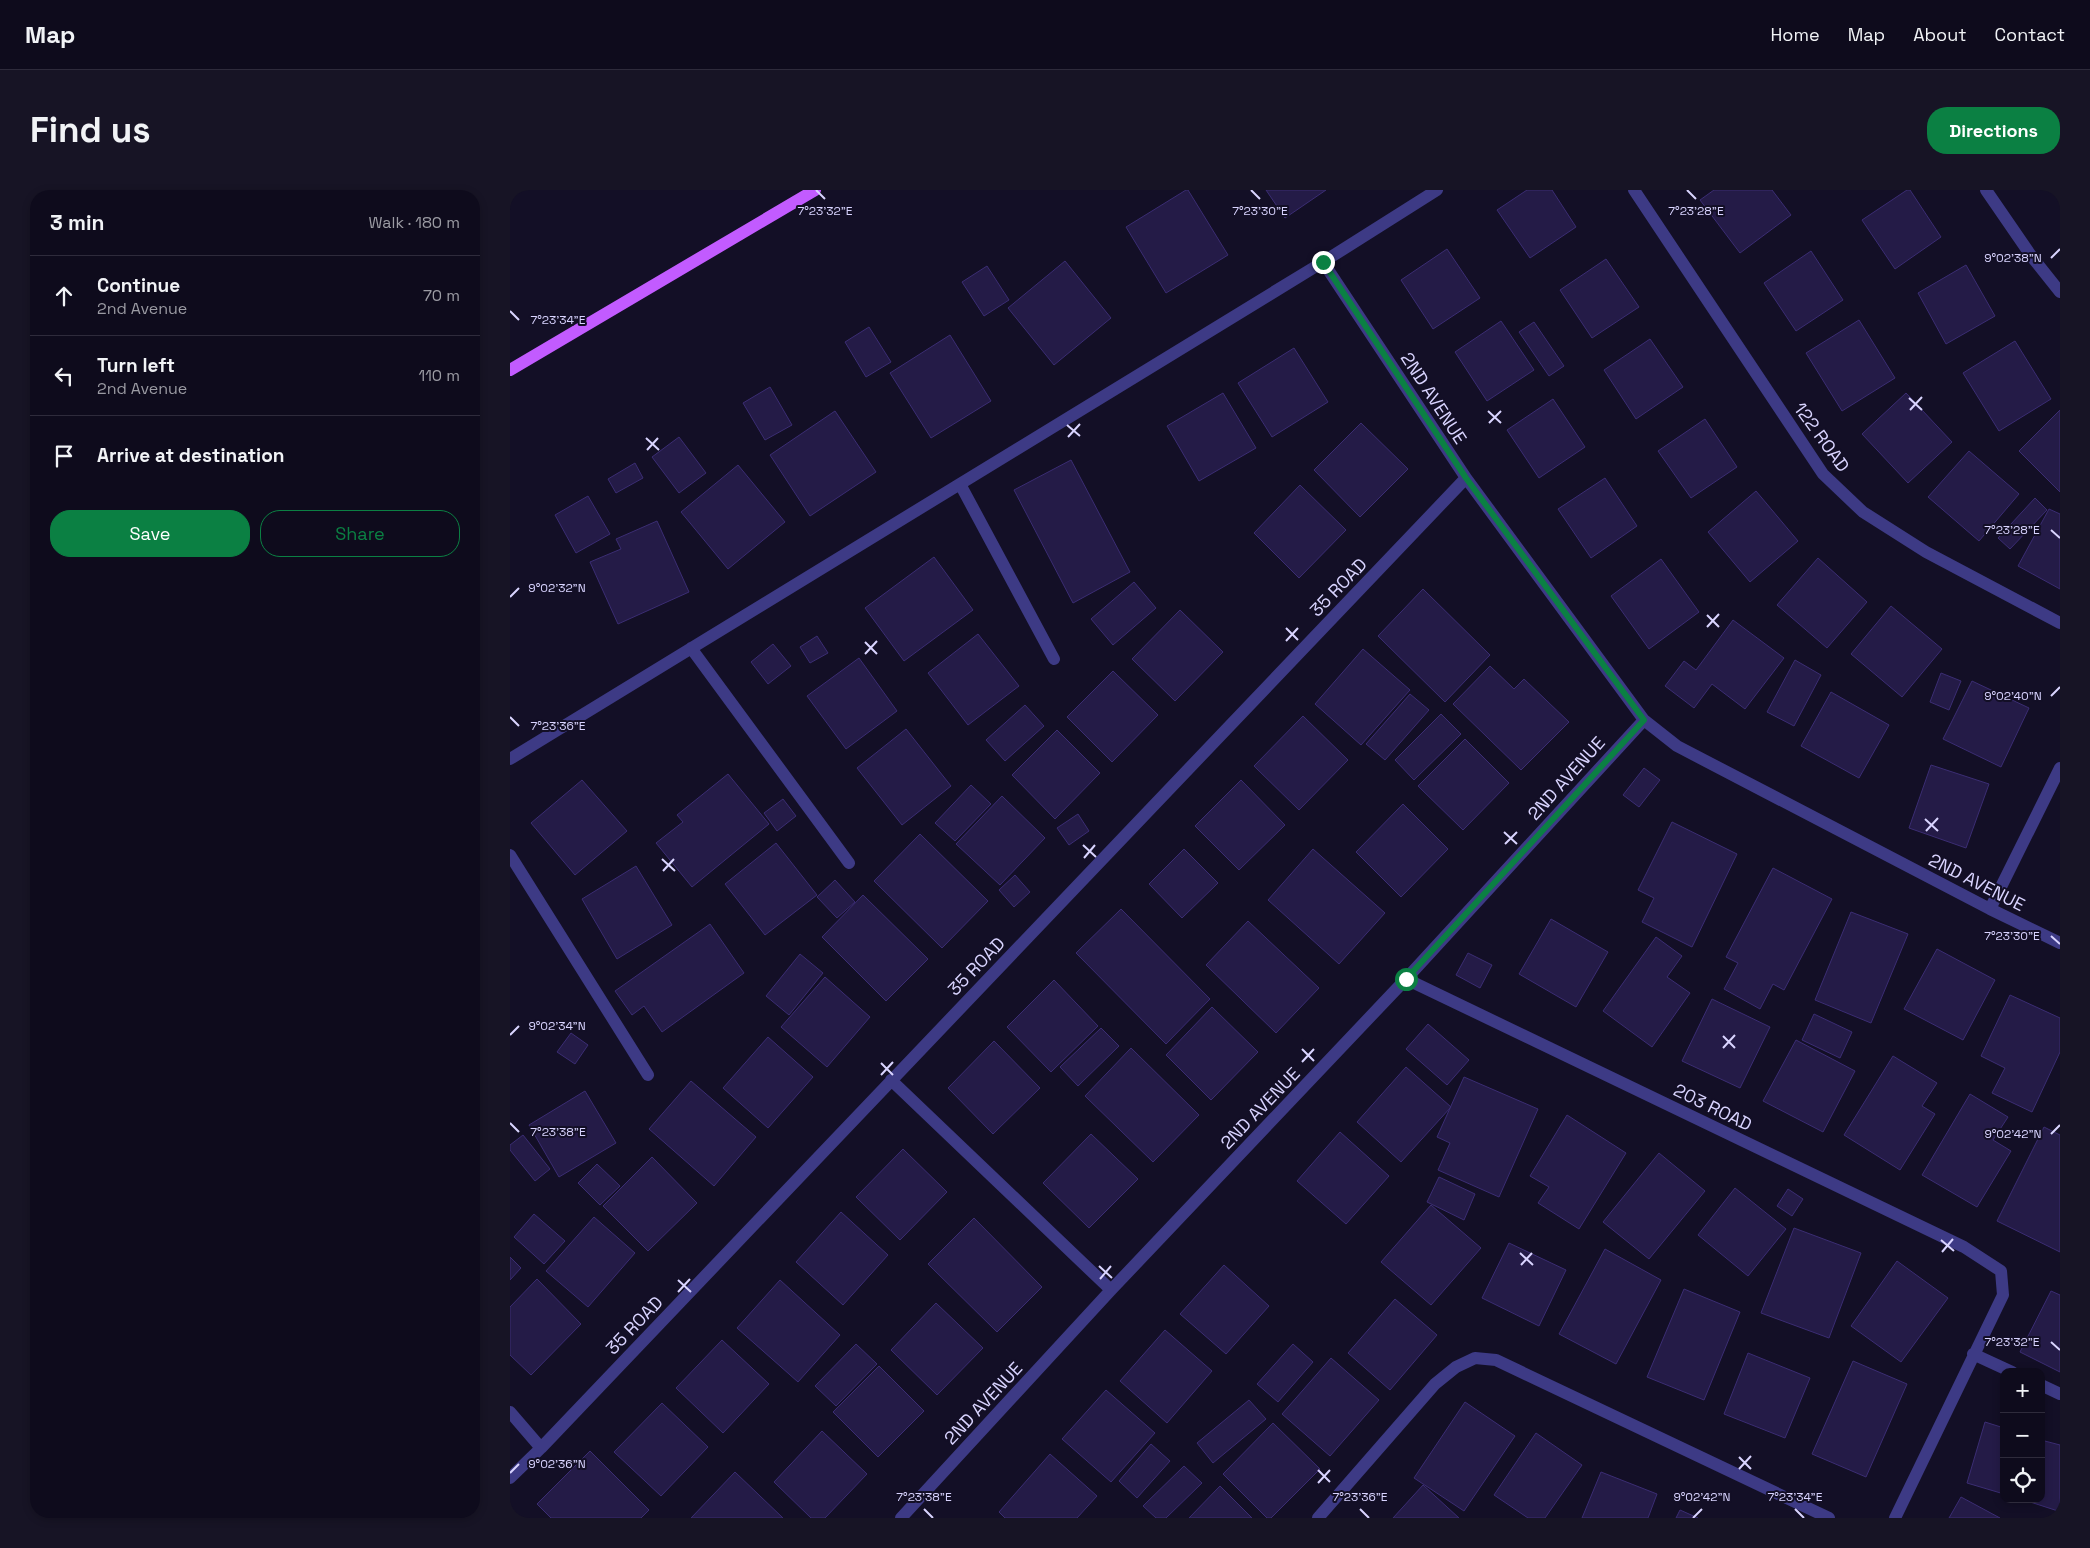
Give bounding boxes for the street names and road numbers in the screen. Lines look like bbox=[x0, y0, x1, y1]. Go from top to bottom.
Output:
street label: 2ND AVENUE bbox=[1396, 348, 1472, 448]
street label: 122 ROAD bbox=[1789, 398, 1855, 476]
street label: 35 ROAD bbox=[1304, 553, 1372, 621]
street label: 2ND AVENUE bbox=[1522, 731, 1610, 825]
street label: 2ND AVENUE bbox=[1925, 848, 2029, 916]
street label: 35 ROAD bbox=[942, 932, 1010, 1000]
street label: 2ND AVENUE bbox=[1215, 1062, 1305, 1154]
street label: 203 ROAD bbox=[1670, 1078, 1756, 1136]
street label: 35 ROAD bbox=[600, 1291, 668, 1359]
street label: 2ND AVENUE bbox=[939, 1357, 1027, 1449]

